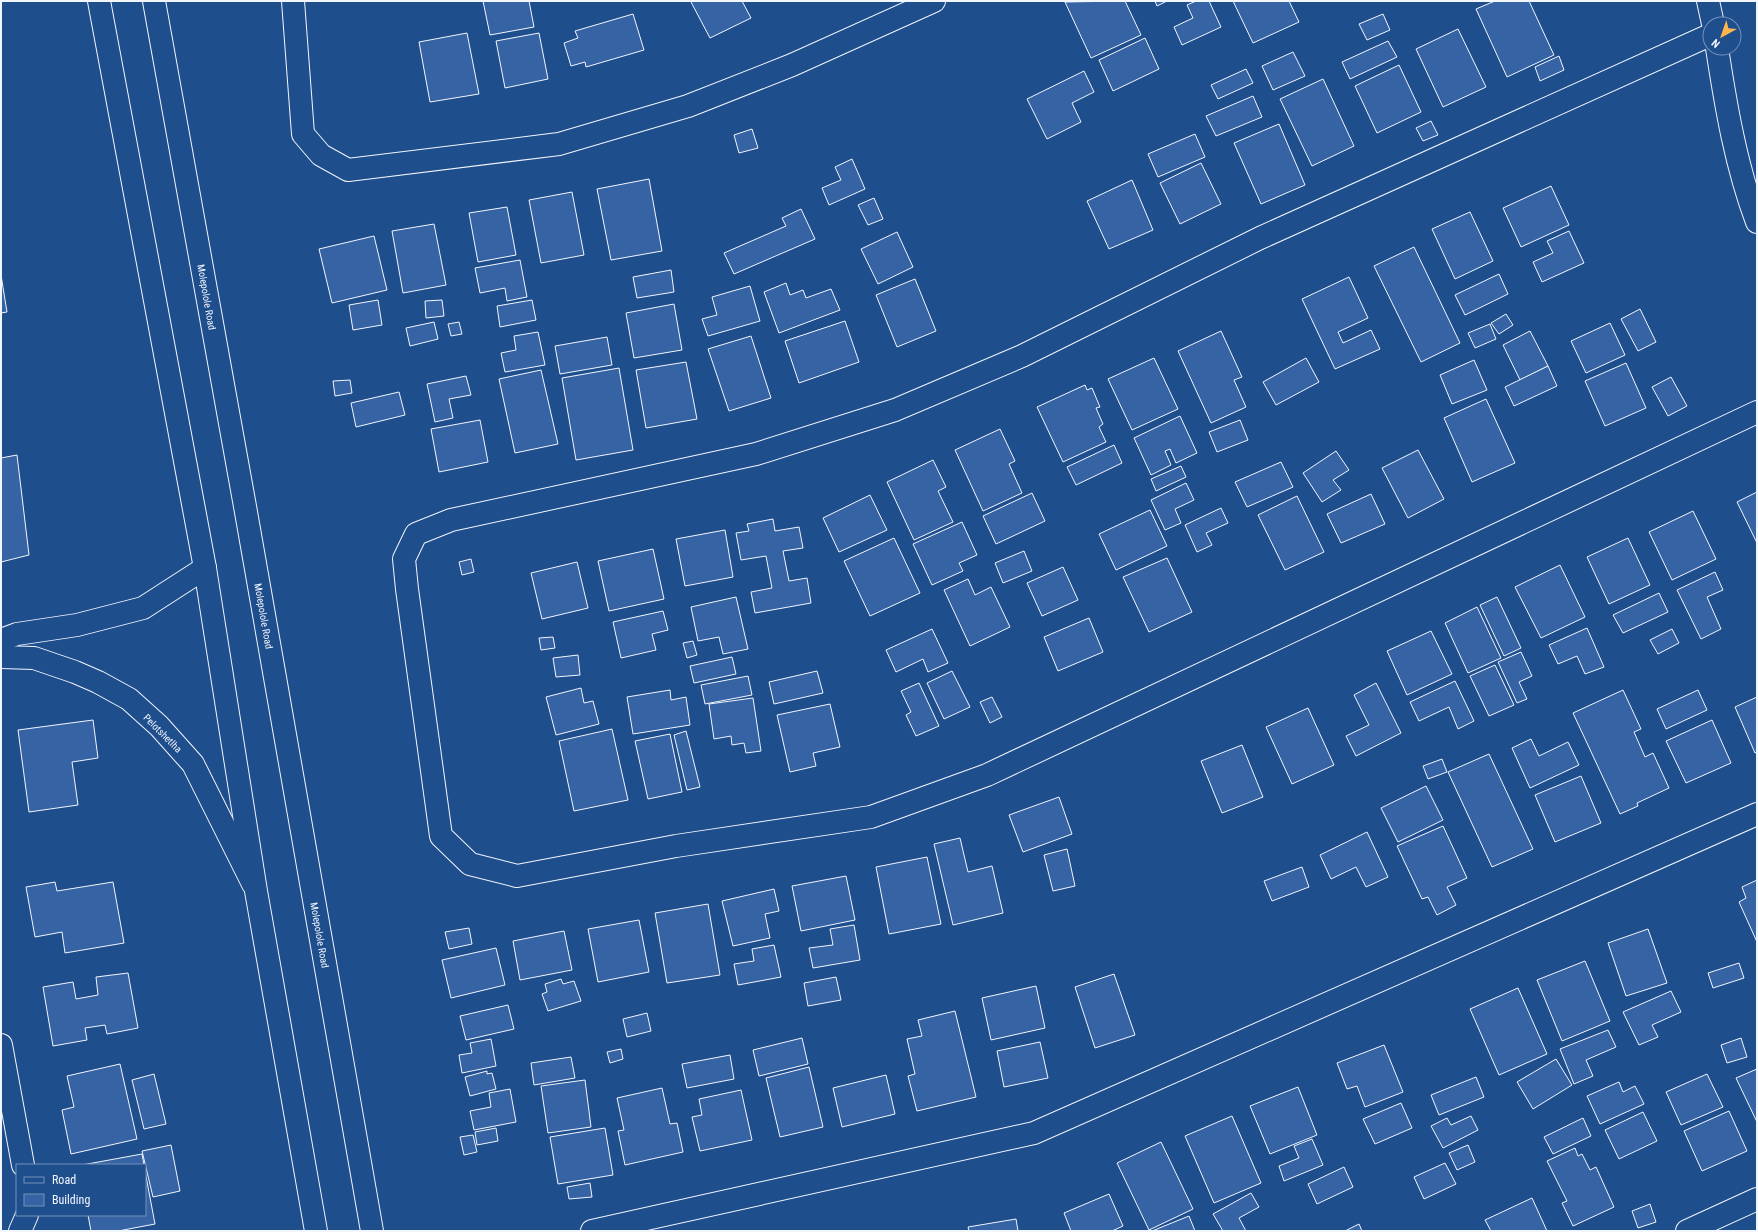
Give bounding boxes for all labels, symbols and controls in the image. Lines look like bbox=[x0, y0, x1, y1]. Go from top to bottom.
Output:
north arrow bbox=[1702, 16, 1742, 56]
text: N bbox=[1709, 36, 1723, 50]
street label: Molepolole Road bbox=[195, 264, 218, 331]
street label: Molepolole Road bbox=[252, 583, 275, 650]
street label: Pelotshetlha bbox=[141, 712, 184, 755]
street label: Molepolole Road bbox=[308, 902, 331, 969]
legend bbox=[16, 1164, 146, 1216]
text: Road bbox=[52, 1173, 76, 1187]
text: Building bbox=[52, 1193, 90, 1207]

